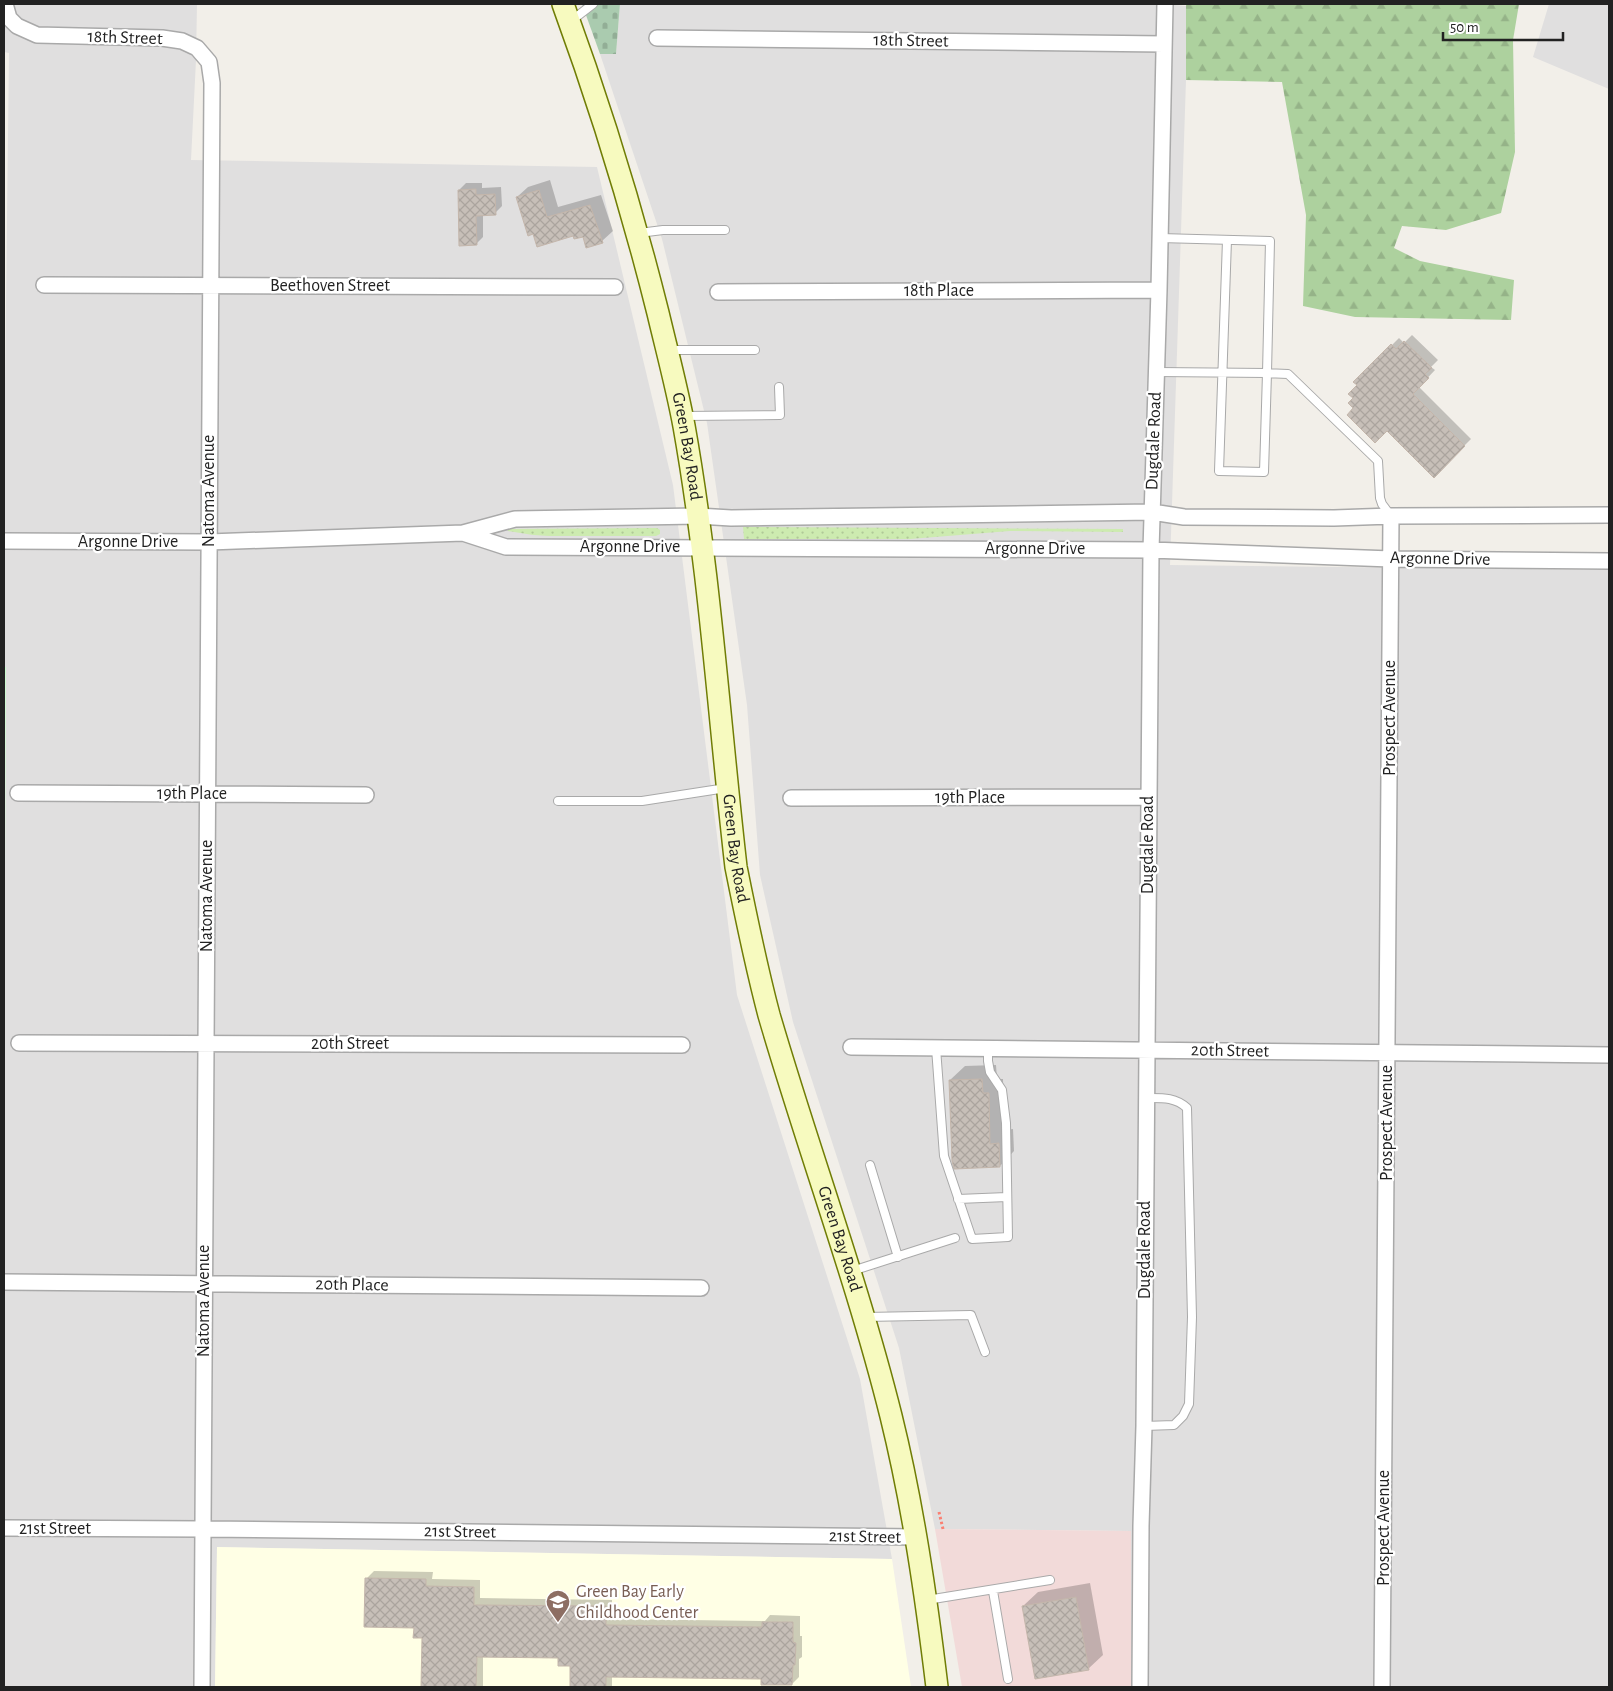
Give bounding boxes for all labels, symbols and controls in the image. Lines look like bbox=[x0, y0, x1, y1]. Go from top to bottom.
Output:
scale bar bbox=[1443, 10, 1563, 42]
text: 50 m bbox=[1450, 20, 1479, 35]
street label: 18th Street bbox=[87, 28, 163, 48]
street label: 18th Street bbox=[873, 31, 949, 51]
street label: Beethoven Street bbox=[270, 277, 390, 295]
street label: 18th Place bbox=[904, 282, 974, 300]
street label: Green Bay Road bbox=[668, 391, 705, 502]
street label: Dugdale Road bbox=[1143, 391, 1165, 491]
street label: Natoma Avenue bbox=[200, 435, 218, 547]
street label: Argonne Drive bbox=[78, 533, 178, 551]
street label: Argonne Drive bbox=[580, 538, 680, 556]
street label: Argonne Drive bbox=[985, 540, 1085, 558]
street label: Argonne Drive bbox=[1390, 549, 1490, 569]
street label: Prospect Avenue bbox=[1381, 660, 1399, 776]
street label: 19th Place bbox=[157, 785, 227, 803]
street label: 19th Place bbox=[935, 789, 1005, 807]
street label: Green Bay Road bbox=[719, 793, 752, 904]
street label: Dugdale Road bbox=[1139, 796, 1157, 894]
street label: Natoma Avenue bbox=[198, 840, 216, 952]
street label: 20th Street bbox=[311, 1035, 389, 1053]
street label: 20th Street bbox=[1191, 1041, 1269, 1061]
street label: Prospect Avenue bbox=[1378, 1065, 1396, 1181]
street label: Green Bay Road bbox=[814, 1184, 865, 1294]
street label: Dugdale Road bbox=[1136, 1201, 1154, 1299]
street label: Natoma Avenue bbox=[195, 1245, 213, 1357]
street label: 20th Place bbox=[315, 1275, 389, 1295]
street label: Prospect Avenue bbox=[1375, 1470, 1393, 1586]
street label: 21st Street bbox=[19, 1520, 91, 1538]
street label: 21st Street bbox=[424, 1522, 496, 1542]
street label: 21st Street bbox=[829, 1527, 901, 1547]
place label: Green Bay Early Childhood Center bbox=[576, 1583, 699, 1622]
school or university icon: Green Bay Early Childhood Center bbox=[545, 1589, 571, 1623]

